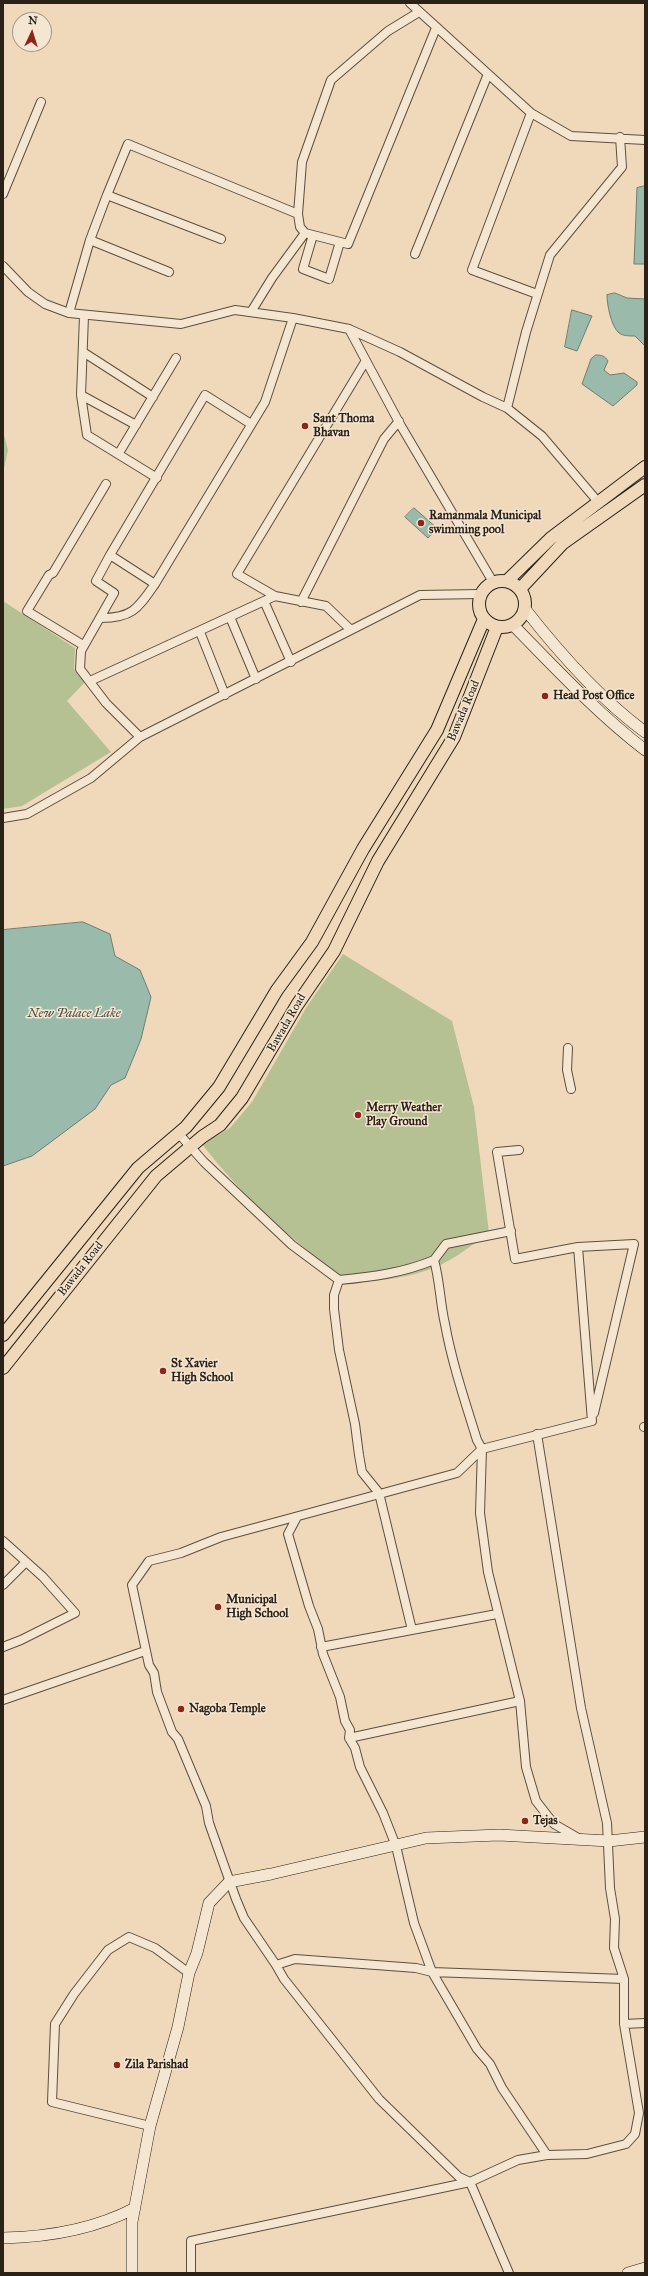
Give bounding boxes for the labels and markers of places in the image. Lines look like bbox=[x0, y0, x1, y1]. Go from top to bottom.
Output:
place label: Sant Thoma Bhavan bbox=[313, 412, 374, 440]
marker: Sant Thoma Bhavan bbox=[300, 421, 310, 431]
place label: Ramanmala Municipal swimming pool bbox=[429, 509, 541, 537]
marker: Ramanmala Municipal swimming pool bbox=[416, 518, 426, 528]
place label: Head Post Office bbox=[553, 689, 635, 703]
marker: Head Post Office bbox=[540, 691, 550, 701]
place label: Merry Weather Play Ground bbox=[366, 1101, 442, 1129]
marker: Merry Weather Play Ground bbox=[353, 1110, 363, 1120]
place label: St Xavier High School bbox=[171, 1357, 234, 1385]
marker: St Xavier High School bbox=[158, 1366, 168, 1376]
place label: Municipal High School bbox=[226, 1593, 289, 1621]
marker: Municipal High School bbox=[213, 1602, 223, 1612]
place label: Nagoba Temple bbox=[189, 1702, 266, 1716]
marker: Nagoba Temple bbox=[176, 1704, 186, 1714]
place label: Tejas bbox=[533, 1814, 558, 1828]
marker: Tejas bbox=[520, 1816, 530, 1826]
place label: Zila Parishad bbox=[125, 2058, 188, 2072]
marker: Zila Parishad bbox=[112, 2060, 122, 2070]

